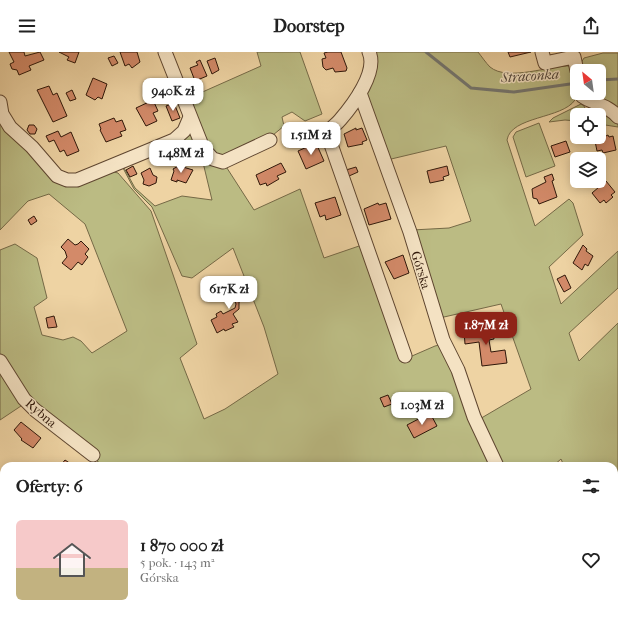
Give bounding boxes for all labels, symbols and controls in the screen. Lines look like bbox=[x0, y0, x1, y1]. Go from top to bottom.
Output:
icon: menu bbox=[16, 15, 38, 37]
icon: share bbox=[580, 15, 602, 37]
text: Doorstep bbox=[273, 16, 345, 37]
north arrow bbox=[570, 64, 606, 100]
map controls bbox=[570, 64, 606, 188]
water label: Straconka bbox=[499, 65, 560, 87]
pin: 940K zł bbox=[136, 78, 210, 112]
text: 940K zł bbox=[151, 83, 195, 98]
button: locate bbox=[570, 108, 606, 144]
pin: 1.51M zł bbox=[270, 122, 352, 156]
text: 1.51M zł bbox=[291, 127, 331, 142]
pin: 1.48M zł bbox=[140, 140, 222, 174]
text: 1.48M zł bbox=[158, 145, 204, 160]
button: layers bbox=[570, 152, 606, 188]
street label: Górska bbox=[408, 249, 434, 292]
pin: 617K zł bbox=[192, 276, 266, 310]
text: 617K zł bbox=[209, 281, 249, 296]
pin: 1.87M zł bbox=[445, 312, 527, 346]
text: 1.87M zł bbox=[464, 317, 508, 332]
pin: 1.03M zł bbox=[381, 392, 463, 426]
street label: Rybna bbox=[22, 395, 60, 431]
text: 1.03M zł bbox=[400, 397, 444, 412]
icon: filters bbox=[580, 475, 602, 497]
text: Oferty: 6 bbox=[16, 476, 83, 496]
text: 1 870 000 zł bbox=[140, 535, 223, 555]
icon: home bbox=[48, 536, 96, 584]
icon: heart bbox=[580, 549, 602, 571]
text: 5 pok. · 143 m² bbox=[140, 555, 214, 570]
text: Górska bbox=[140, 570, 179, 585]

